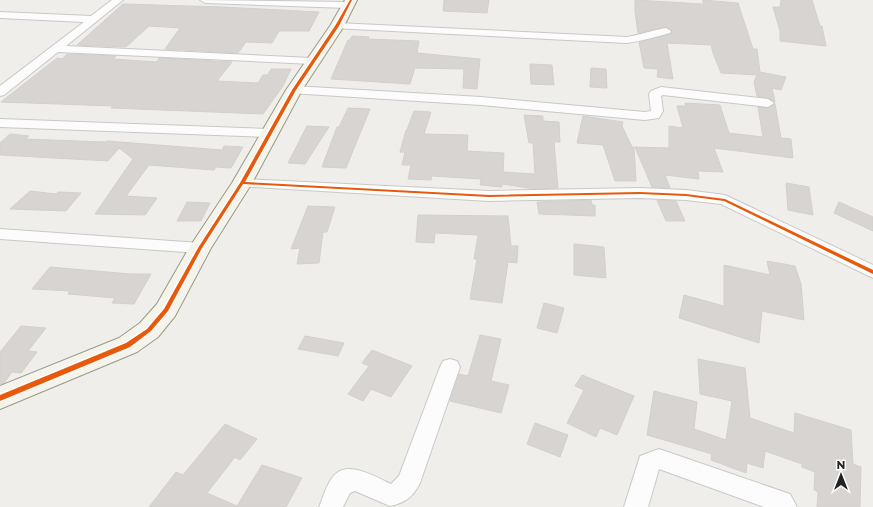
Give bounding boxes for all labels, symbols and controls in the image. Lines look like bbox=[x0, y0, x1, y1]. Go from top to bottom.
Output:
north arrow bbox=[821, 455, 861, 495]
text: N bbox=[837, 458, 845, 472]

